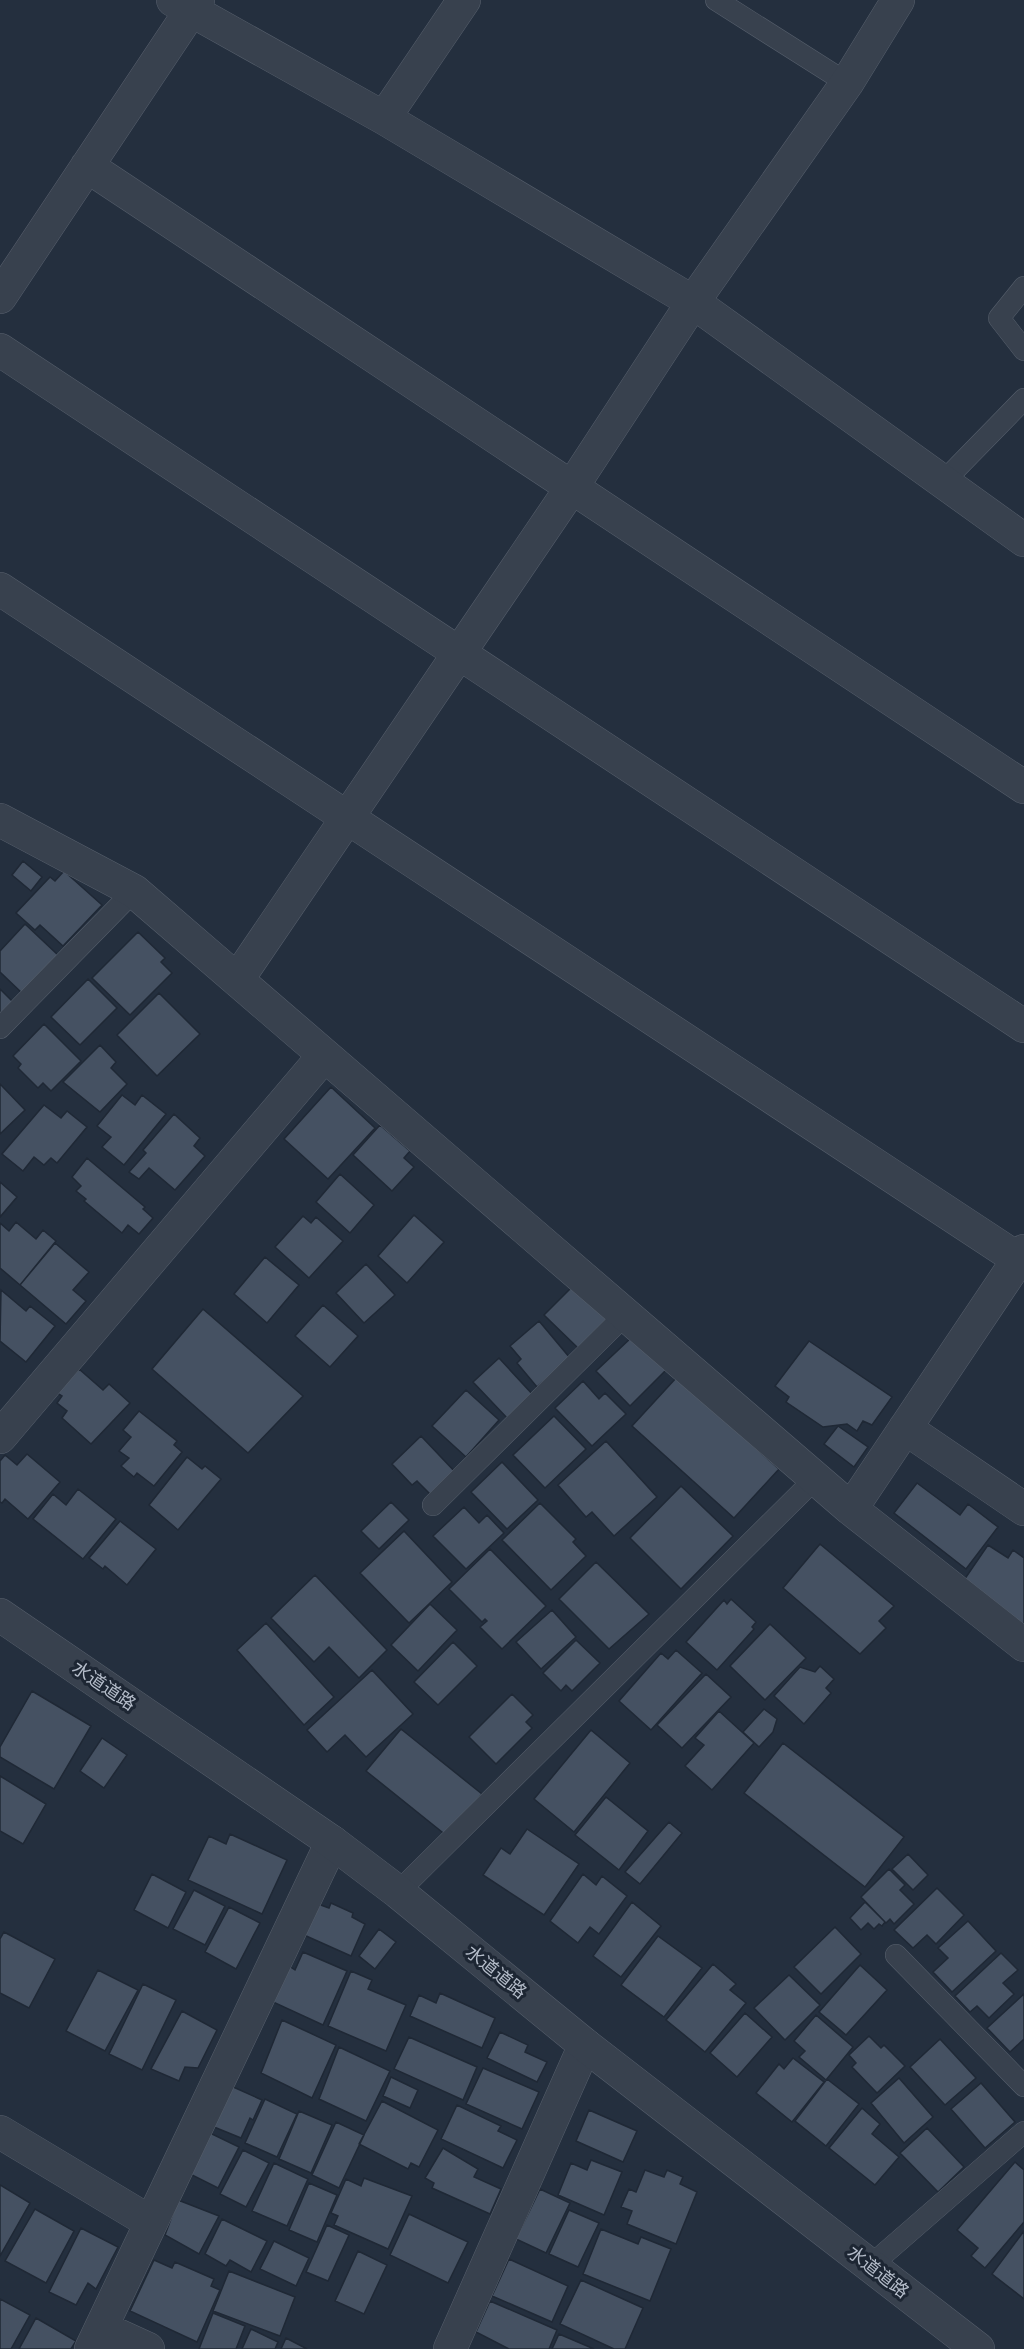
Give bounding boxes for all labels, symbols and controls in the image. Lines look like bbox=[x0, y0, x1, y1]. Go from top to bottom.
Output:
street label: 水道道路 bbox=[69, 1657, 140, 1714]
street label: 水道道路 bbox=[462, 1941, 531, 2002]
street label: 水道道路 bbox=[843, 2241, 913, 2302]

